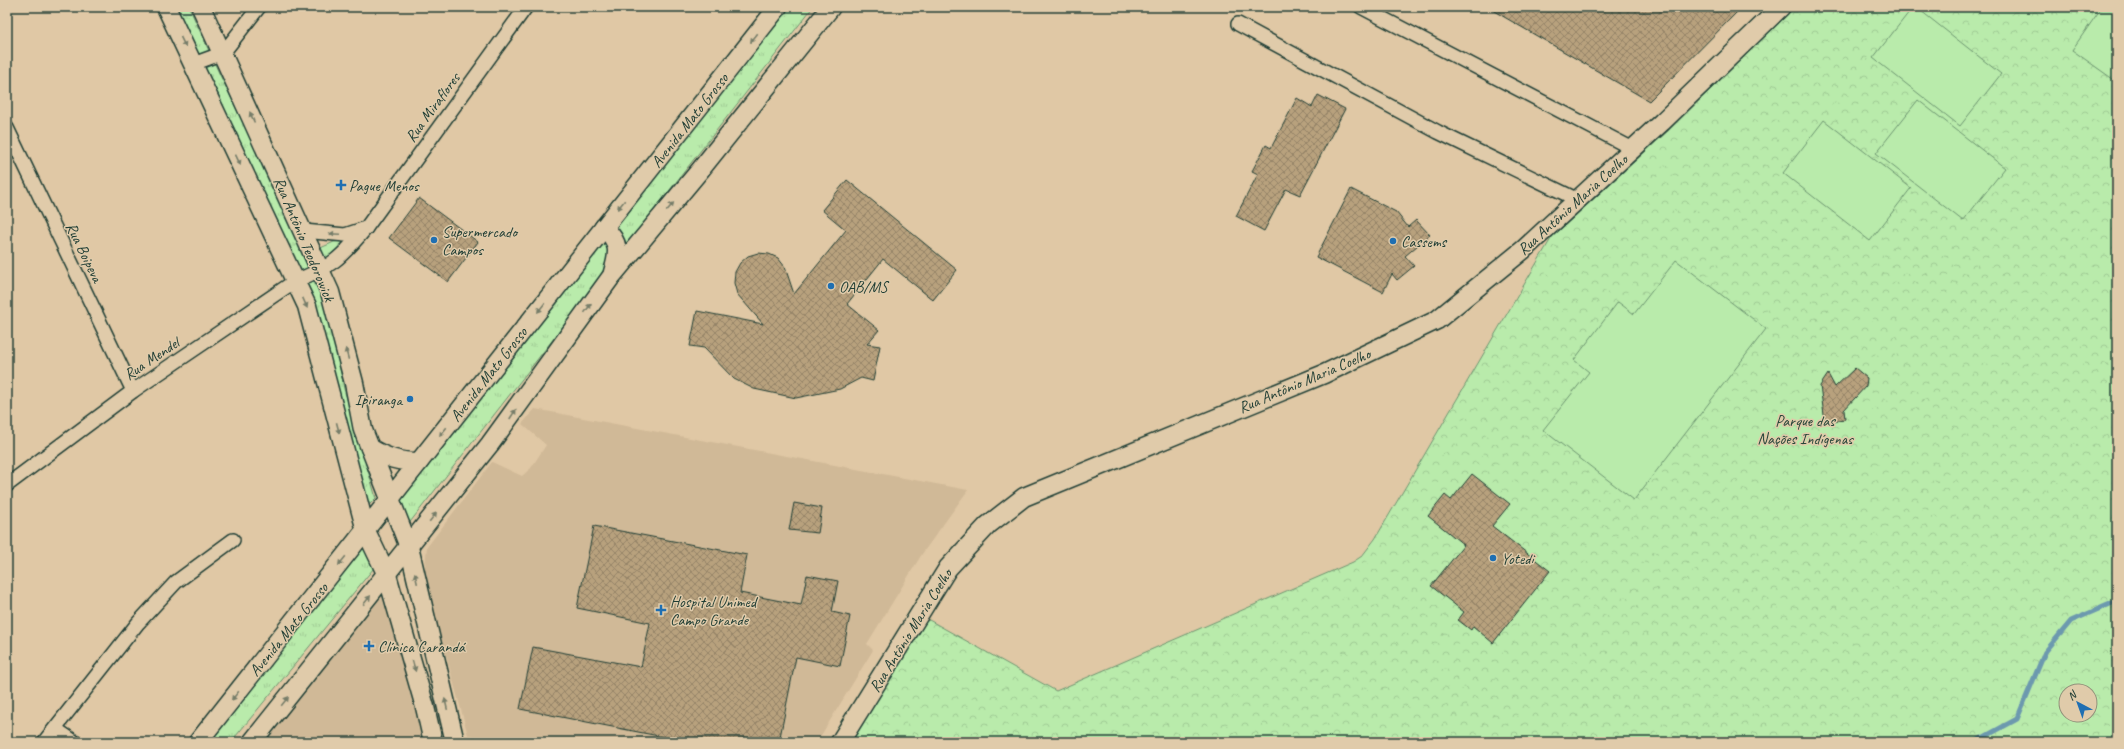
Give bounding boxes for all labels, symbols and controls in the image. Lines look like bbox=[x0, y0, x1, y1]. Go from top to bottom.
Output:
one-way arrow bbox=[750, 32, 758, 43]
one-way arrow bbox=[180, 36, 186, 48]
street label: Rua Miraflores bbox=[401, 68, 466, 146]
street label: Avenida Mato Grosso bbox=[647, 68, 734, 172]
one-way arrow bbox=[249, 112, 255, 123]
street label: Rua Antônio Maria Coelho bbox=[1513, 148, 1634, 260]
one-way arrow bbox=[235, 154, 241, 165]
street label: Rua Antônio Teodorowick bbox=[269, 174, 340, 306]
place label: Pague Menos bbox=[349, 176, 420, 196]
marker: Pague Menos bbox=[336, 180, 346, 190]
one-way arrow bbox=[617, 200, 626, 211]
one-way arrow bbox=[665, 201, 674, 212]
street label: Rua Boipeva bbox=[61, 219, 108, 287]
place label: Supermercado Campos bbox=[442, 222, 519, 260]
one-way arrow bbox=[328, 231, 341, 237]
place label: Cassems bbox=[1401, 232, 1448, 252]
marker: Supermercado Campos bbox=[429, 235, 439, 245]
marker: Cassems bbox=[1388, 236, 1398, 246]
place label: OAB/MS bbox=[839, 277, 890, 297]
marker: OAB/MS bbox=[826, 281, 836, 291]
one-way arrow bbox=[302, 297, 308, 308]
one-way arrow bbox=[536, 302, 545, 313]
one-way arrow bbox=[584, 303, 592, 313]
street label: Avenida Mato Grosso bbox=[446, 322, 533, 426]
street label: Rua Mendel bbox=[120, 331, 186, 385]
street label: Rua Antônio Maria Coelho bbox=[1235, 343, 1376, 418]
one-way arrow bbox=[344, 348, 350, 360]
place label: Ipiranga bbox=[355, 390, 403, 410]
marker: Ipiranga bbox=[405, 394, 415, 404]
one-way arrow bbox=[509, 409, 517, 419]
park label: Parque das Nações Indígenas bbox=[1757, 411, 1854, 449]
one-way arrow bbox=[336, 422, 342, 435]
one-way arrow bbox=[439, 426, 447, 437]
one-way arrow bbox=[429, 511, 438, 522]
place label: Yotedi bbox=[1501, 549, 1536, 569]
marker: Yotedi bbox=[1488, 553, 1498, 563]
one-way arrow bbox=[337, 556, 346, 567]
street label: Rua Antônio Maria Coelho bbox=[865, 563, 958, 696]
one-way arrow bbox=[413, 571, 419, 584]
street label: Avenida Mato Grosso bbox=[245, 578, 333, 680]
place label: Hospital Unimed Campo Grande bbox=[670, 592, 759, 630]
one-way arrow bbox=[363, 594, 371, 605]
marker: Hospital Unimed Campo Grande bbox=[655, 604, 667, 616]
place label: Clínica Carandá bbox=[378, 637, 467, 657]
marker: Clínica Carandá bbox=[363, 640, 375, 652]
one-way arrow bbox=[411, 660, 417, 672]
north arrow bbox=[2058, 683, 2098, 723]
text: N bbox=[2064, 687, 2080, 703]
one-way arrow bbox=[230, 691, 239, 701]
one-way arrow bbox=[281, 695, 290, 706]
one-way arrow bbox=[443, 698, 449, 710]

